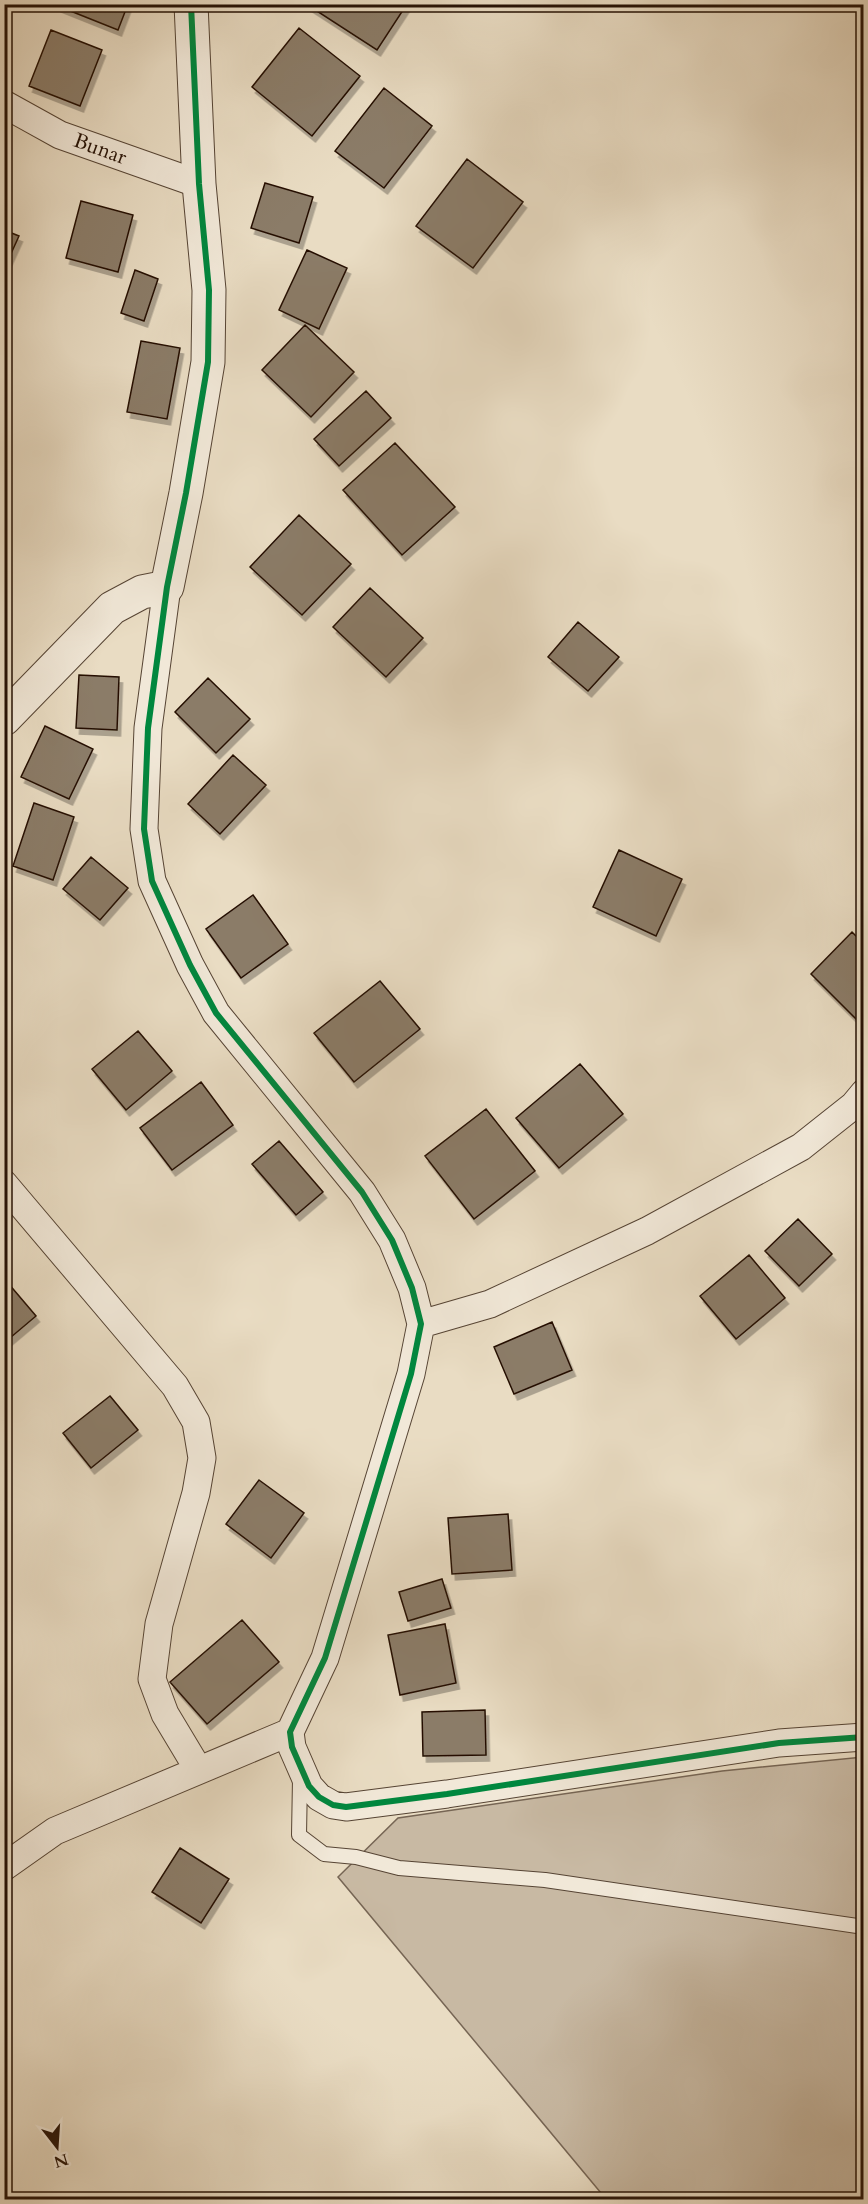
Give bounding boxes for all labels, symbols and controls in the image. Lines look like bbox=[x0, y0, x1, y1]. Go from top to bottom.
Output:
street label: Bunar bbox=[69, 126, 131, 172]
north arrow bbox=[27, 2117, 87, 2177]
text: N bbox=[51, 2148, 71, 2173]

